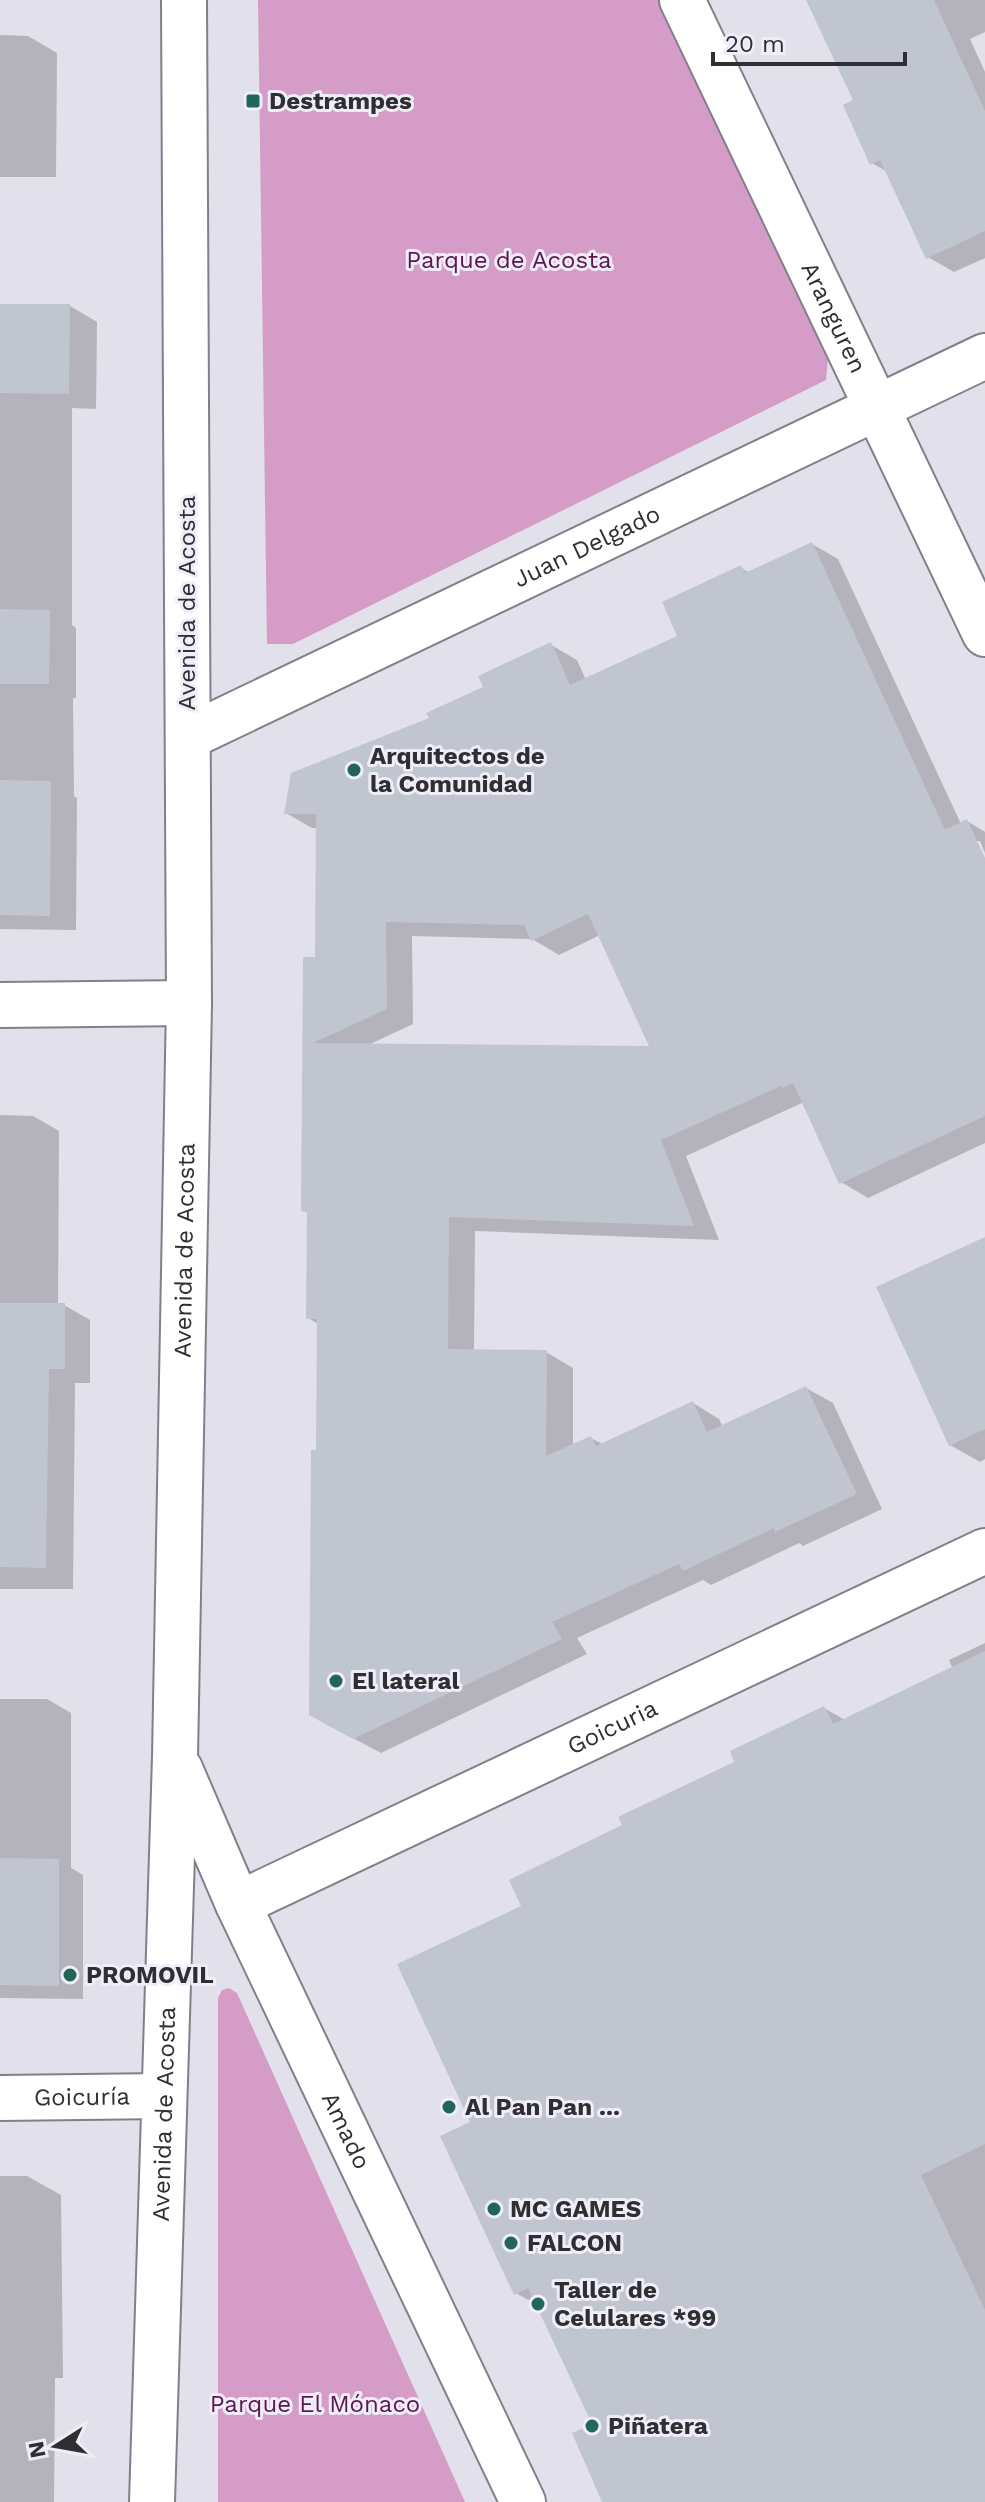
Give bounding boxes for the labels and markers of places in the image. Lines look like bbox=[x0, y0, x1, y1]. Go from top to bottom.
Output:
place label: Destrampes bbox=[269, 87, 412, 115]
marker: Destrampes bbox=[244, 92, 262, 110]
place label: Arquitectos de la Comunidad bbox=[370, 742, 545, 798]
marker: Arquitectos de la Comunidad bbox=[345, 761, 363, 779]
place label: El lateral bbox=[352, 1667, 459, 1695]
marker: El lateral bbox=[327, 1672, 345, 1690]
place label: PROMOVIL bbox=[86, 1961, 214, 1989]
marker: PROMOVIL bbox=[61, 1966, 79, 1984]
place label: Al Pan Pan ... bbox=[465, 2093, 620, 2121]
marker: Al Pan Pan ... bbox=[440, 2098, 458, 2116]
place label: MC GAMES bbox=[510, 2195, 641, 2223]
marker: MC GAMES bbox=[485, 2200, 503, 2218]
place label: FALCON bbox=[527, 2229, 622, 2257]
marker: FALCON bbox=[502, 2234, 520, 2252]
place label: Taller de Celulares *99 bbox=[554, 2276, 716, 2332]
marker: Taller de Celulares *99 bbox=[529, 2295, 547, 2313]
place label: Piñatera bbox=[608, 2412, 708, 2440]
marker: Piñatera bbox=[583, 2417, 601, 2435]

